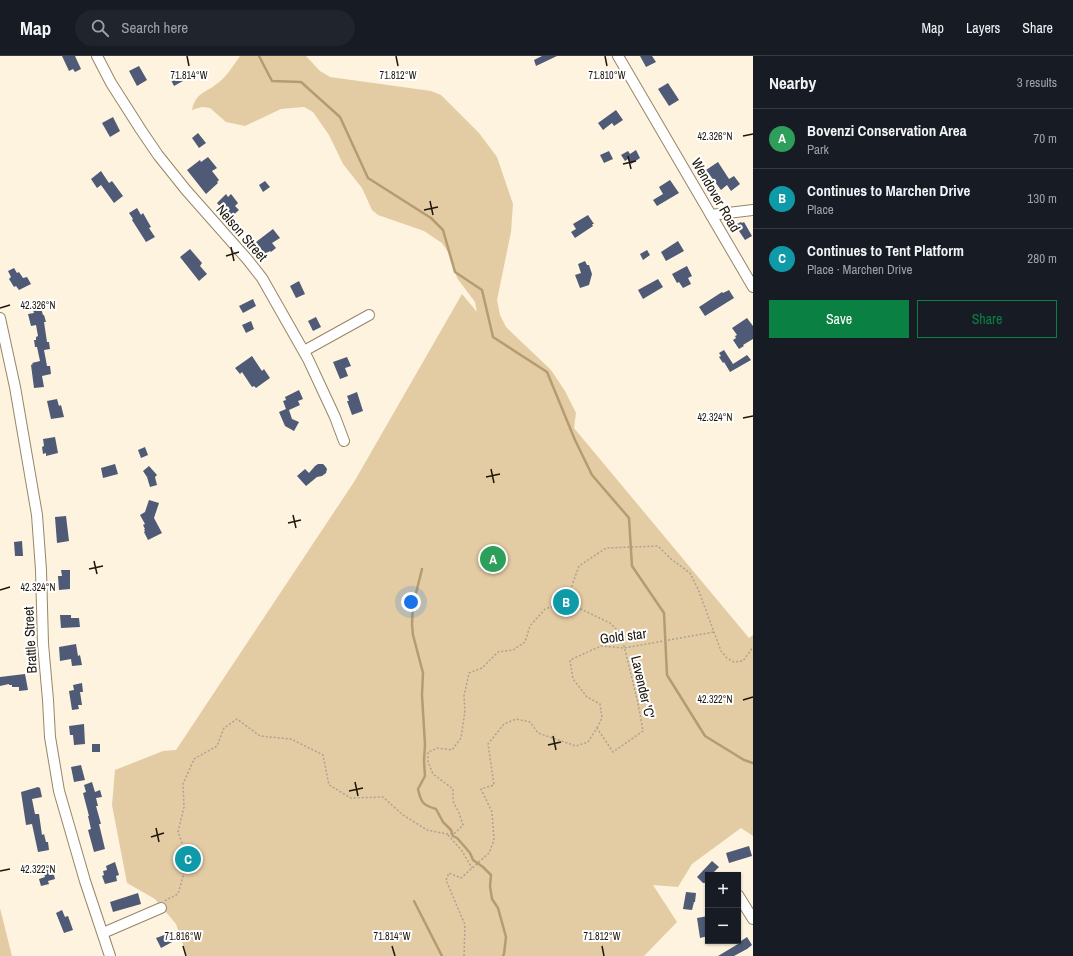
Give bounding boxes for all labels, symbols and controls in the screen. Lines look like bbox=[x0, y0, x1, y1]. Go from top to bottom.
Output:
search box bbox=[75, 10, 355, 46]
text: Map bbox=[20, 15, 51, 41]
icon: search bbox=[89, 17, 111, 39]
text: Search here bbox=[121, 17, 188, 38]
text: Map bbox=[922, 19, 944, 37]
text: Layers bbox=[966, 19, 1000, 37]
text: Share bbox=[1022, 19, 1053, 37]
text: 71.814°W bbox=[171, 69, 208, 82]
text: 71.812°W bbox=[380, 69, 417, 82]
text: 71.810°W bbox=[589, 69, 626, 82]
text: Nearby bbox=[769, 71, 816, 94]
text: 3 results bbox=[1017, 74, 1057, 91]
text: Bovenzi Conservation Area bbox=[807, 120, 967, 141]
text: 42.326°N bbox=[698, 130, 733, 143]
text: A bbox=[778, 130, 786, 147]
text: 70 m bbox=[1033, 130, 1057, 147]
text: Park bbox=[807, 141, 829, 158]
street label: Wendover Road bbox=[688, 155, 744, 235]
text: Continues to Marchen Drive bbox=[807, 180, 970, 201]
text: B bbox=[778, 190, 786, 207]
text: 130 m bbox=[1027, 190, 1057, 207]
street label: Nelson Street bbox=[212, 201, 272, 265]
text: Place bbox=[807, 201, 834, 218]
text: Continues to Tent Platform bbox=[807, 240, 964, 261]
text: C bbox=[778, 250, 786, 267]
text: 280 m bbox=[1027, 250, 1057, 267]
text: Place · Marchen Drive bbox=[807, 261, 912, 278]
text: 42.326°N bbox=[21, 299, 56, 312]
button: Save bbox=[769, 300, 909, 338]
button: Share bbox=[917, 300, 1057, 338]
text: 42.324°N bbox=[698, 411, 733, 424]
pin: A bbox=[480, 544, 506, 574]
text: 42.324°N bbox=[21, 581, 56, 594]
pin: B bbox=[553, 587, 579, 617]
your location bbox=[401, 592, 421, 612]
street label: Brattle Street bbox=[19, 606, 41, 674]
street label: Gold star bbox=[599, 624, 647, 648]
street label: Lavender 'C' bbox=[627, 654, 659, 720]
text: 42.322°N bbox=[698, 693, 733, 706]
pin: C bbox=[175, 844, 201, 874]
text: 42.322°N bbox=[21, 863, 56, 876]
map controls bbox=[705, 872, 741, 944]
button: + bbox=[705, 872, 741, 908]
button: − bbox=[705, 908, 741, 944]
text: 71.816°W bbox=[165, 930, 202, 943]
text: 71.814°W bbox=[374, 930, 411, 943]
text: 71.812°W bbox=[584, 930, 621, 943]

